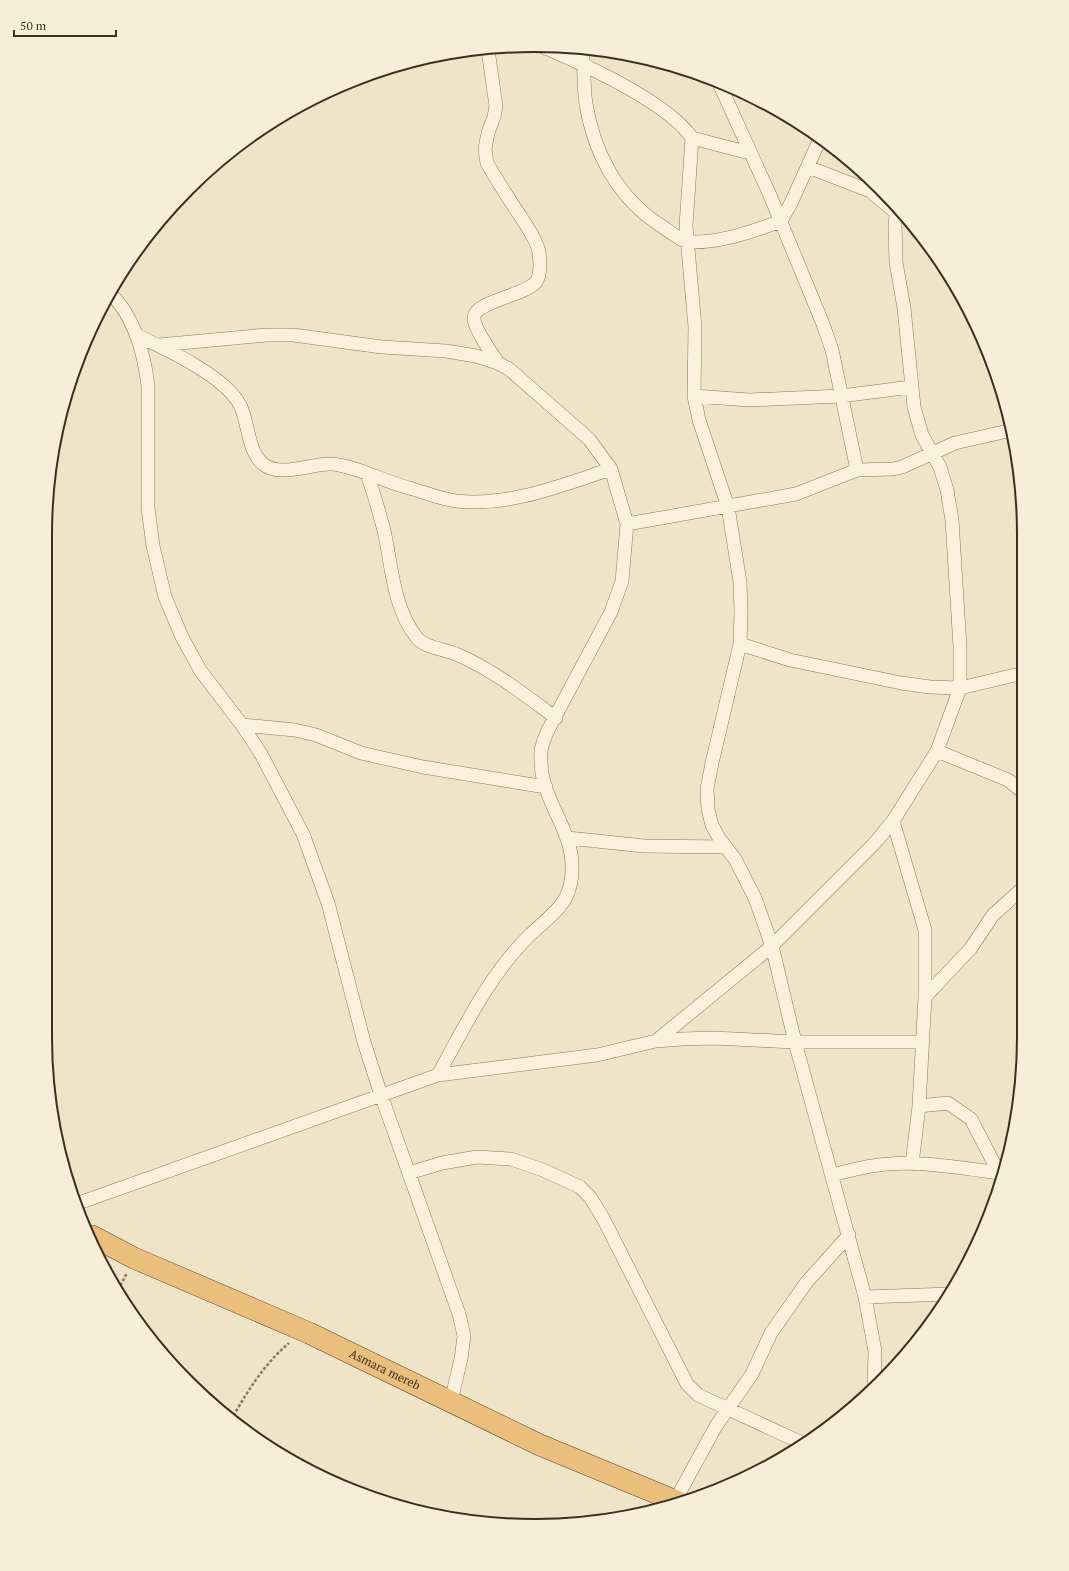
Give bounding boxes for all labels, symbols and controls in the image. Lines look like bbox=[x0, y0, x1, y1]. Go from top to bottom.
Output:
scale bar bbox=[14, 12, 116, 38]
text: 50 m bbox=[20, 18, 47, 33]
street label: Asmara mereb bbox=[347, 1346, 423, 1393]

